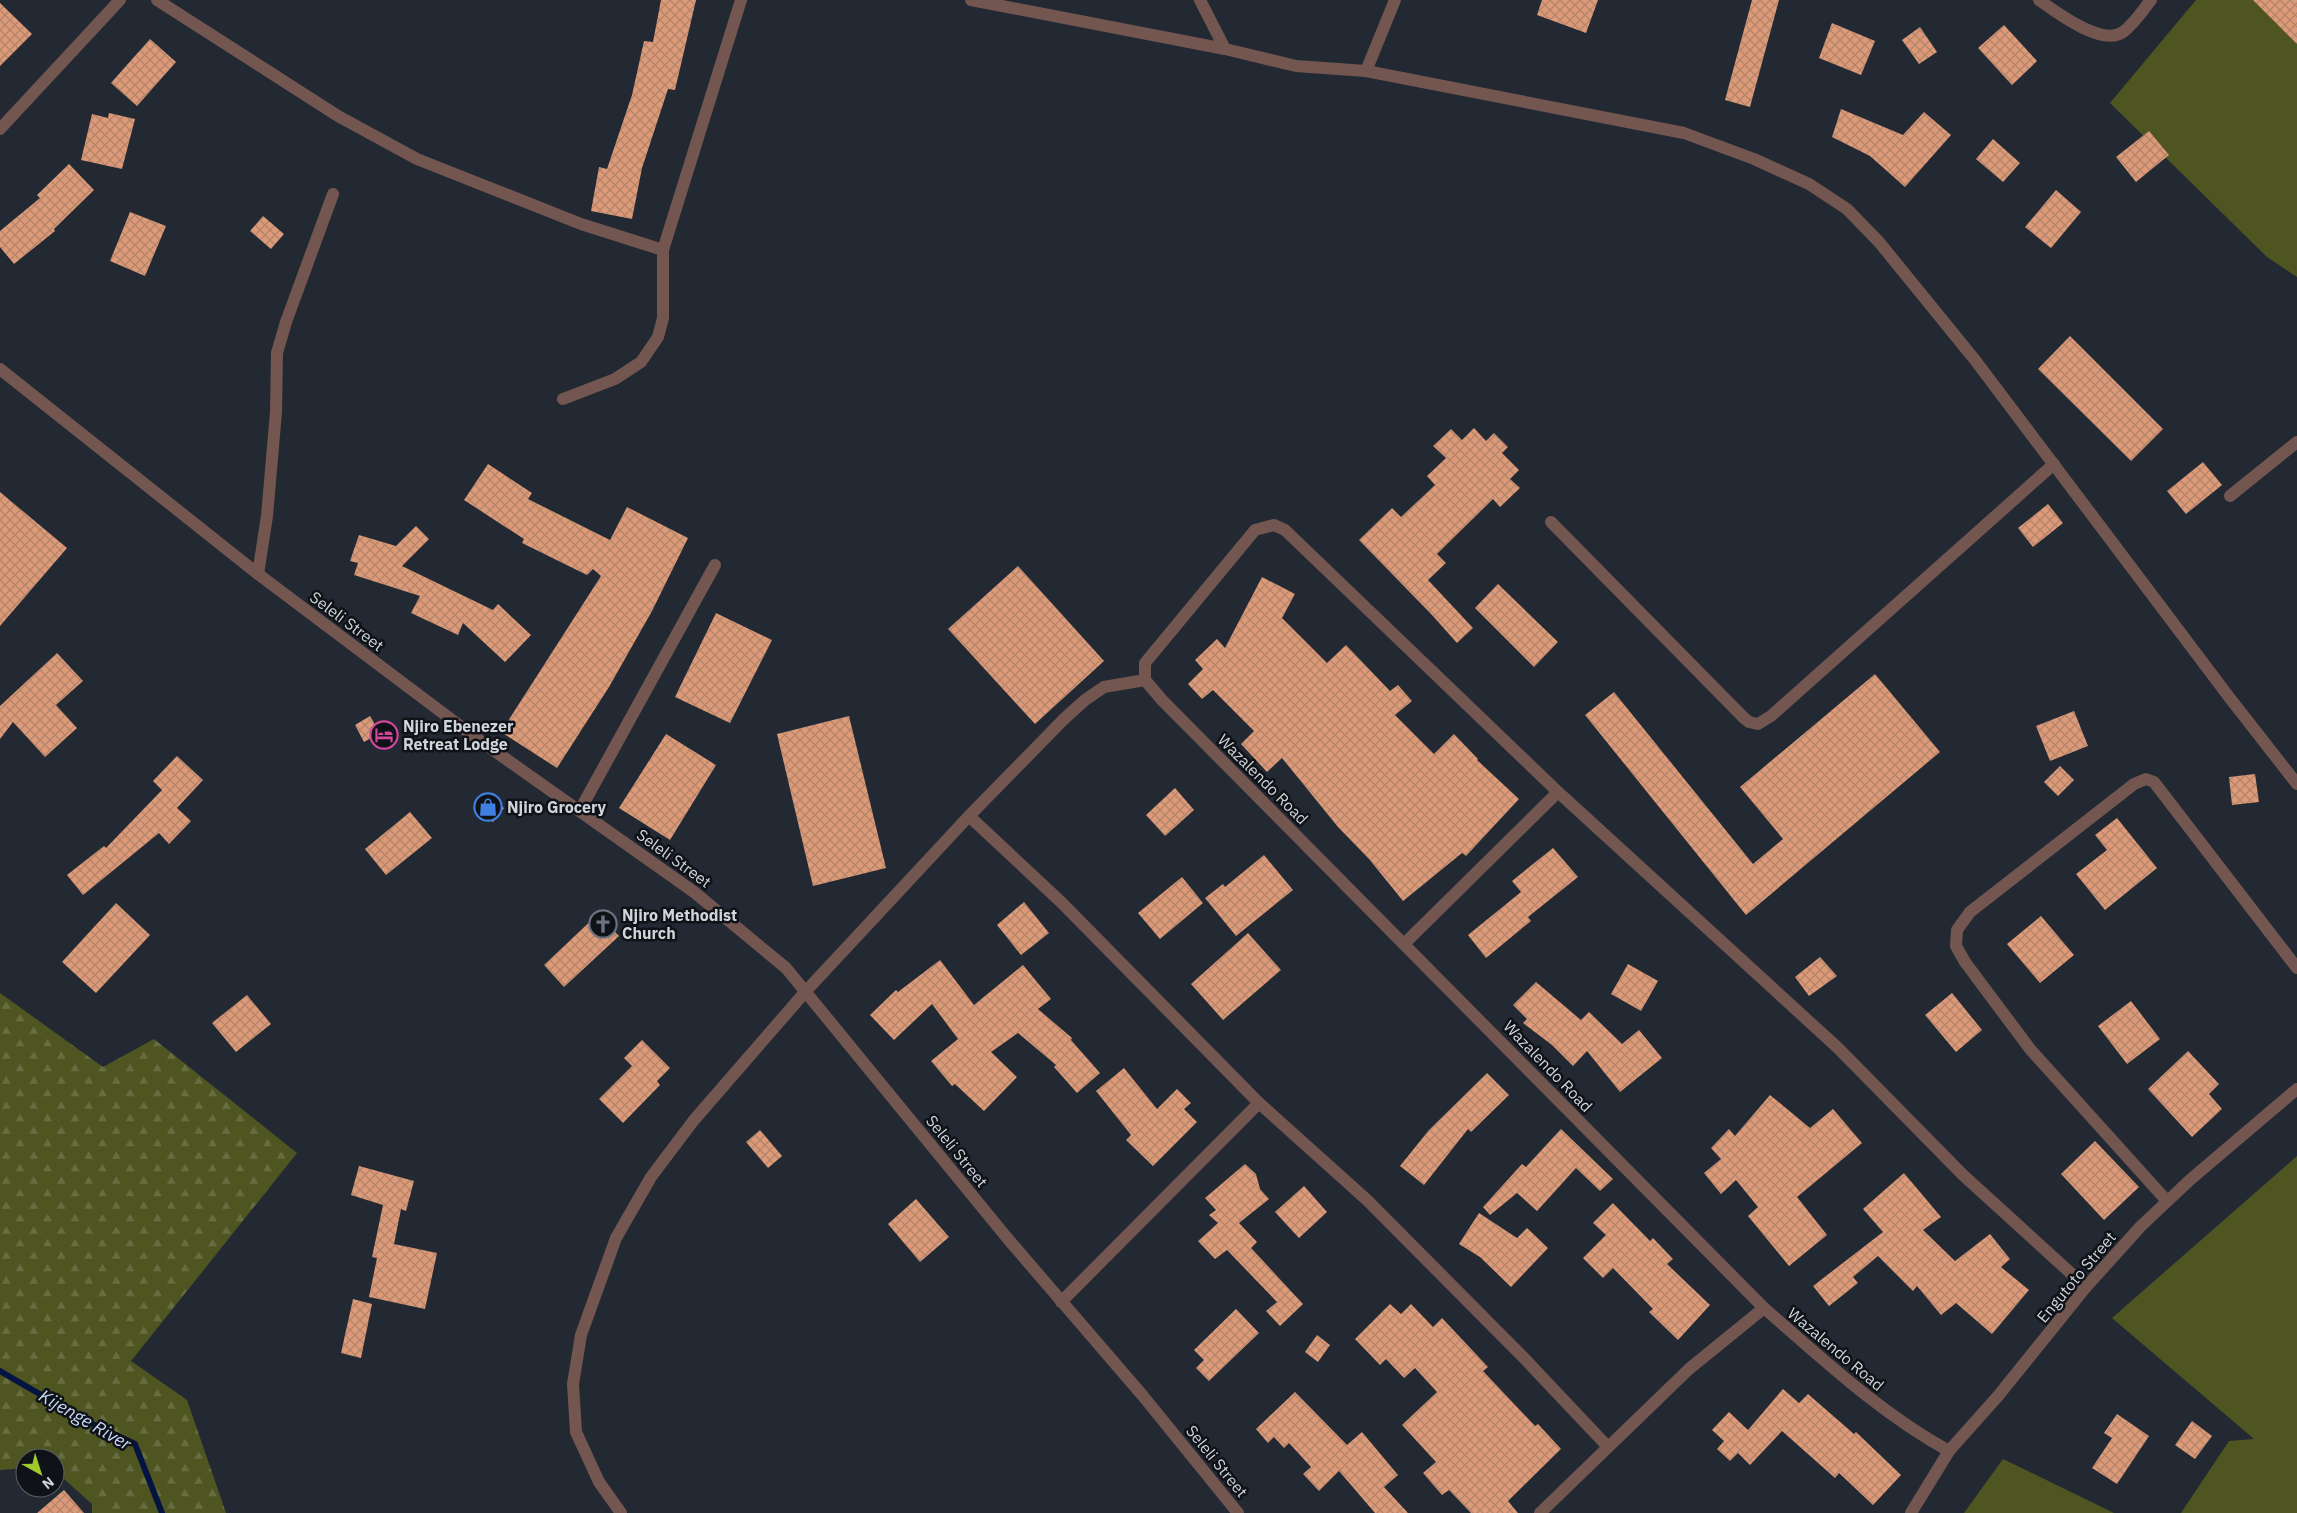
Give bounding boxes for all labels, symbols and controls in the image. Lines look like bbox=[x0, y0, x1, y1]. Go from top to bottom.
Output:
street label: Seleli Street bbox=[306, 587, 388, 655]
place label: Njiro Ebenezer Retreat Lodge bbox=[403, 716, 514, 754]
hotel icon: Njiro Ebenezer Retreat Lodge bbox=[369, 720, 399, 750]
street label: Wazalendo Road bbox=[1214, 730, 1312, 828]
shop icon: Njiro Grocery bbox=[473, 792, 503, 822]
place label: Njiro Grocery bbox=[507, 797, 607, 817]
street label: Seleli Street bbox=[633, 824, 715, 892]
place label: Njiro Methodist Church bbox=[622, 905, 737, 943]
church icon: Njiro Methodist Church bbox=[588, 909, 618, 939]
street label: Wazalendo Road bbox=[1499, 1016, 1597, 1116]
street label: Seleli Street bbox=[922, 1111, 992, 1191]
street label: Engutoto Street bbox=[2032, 1227, 2120, 1327]
street label: Wazalendo Road bbox=[1784, 1303, 1888, 1395]
water label: Kijenge River bbox=[35, 1384, 136, 1455]
street label: Seleli Street bbox=[1182, 1421, 1252, 1501]
north arrow bbox=[15, 1448, 65, 1498]
text: N bbox=[39, 1473, 58, 1493]

